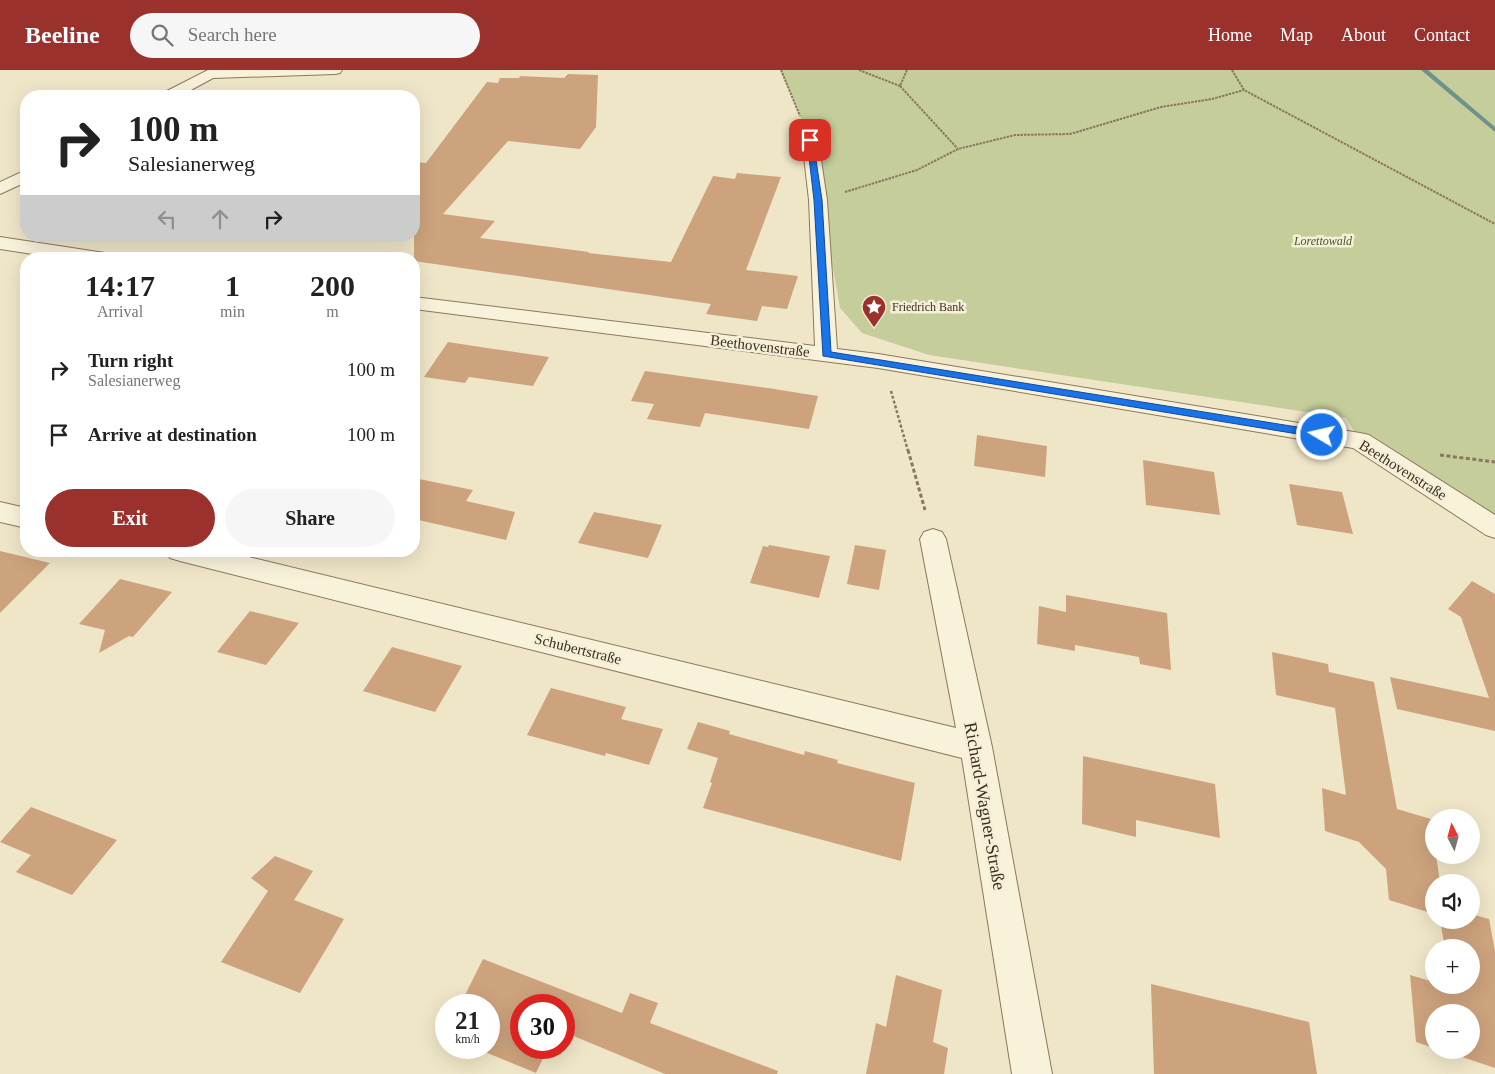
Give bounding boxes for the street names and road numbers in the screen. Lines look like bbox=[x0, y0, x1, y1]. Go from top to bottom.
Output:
street label: Beethovenstraße bbox=[709, 332, 811, 360]
street label: Beethovenstraße bbox=[1356, 437, 1450, 503]
street label: Schubertstraße bbox=[533, 630, 624, 668]
street label: Richard-Wagner-Straße bbox=[960, 720, 1010, 892]

